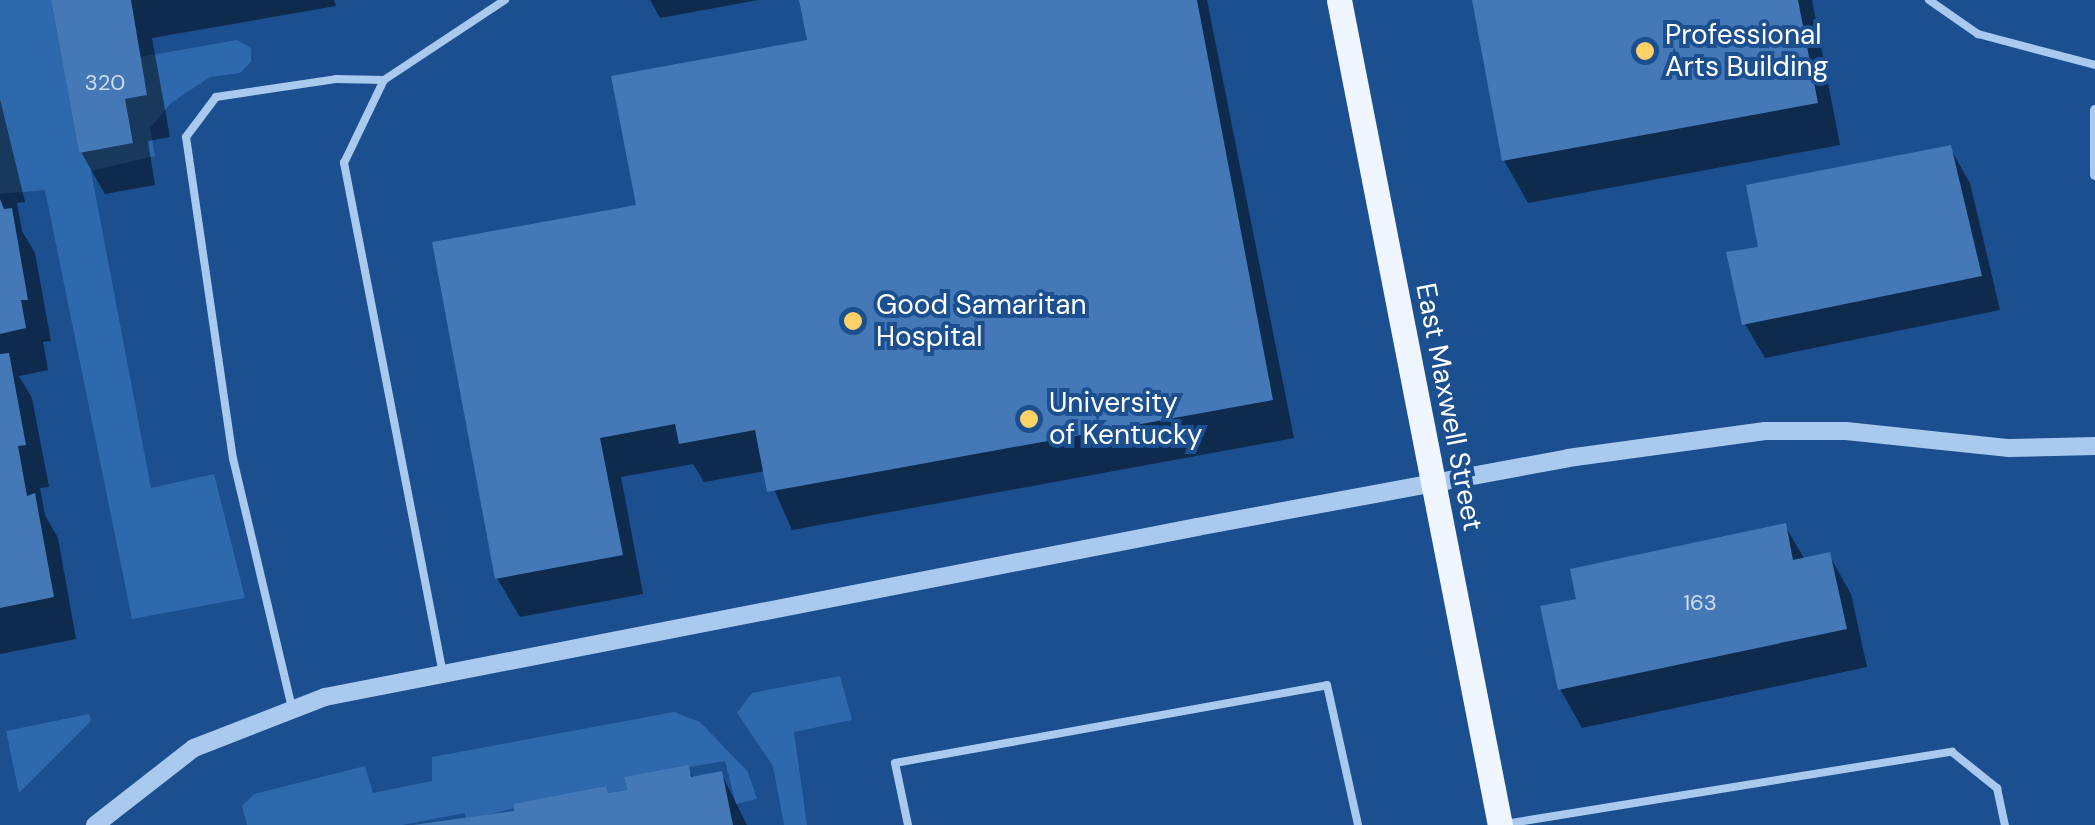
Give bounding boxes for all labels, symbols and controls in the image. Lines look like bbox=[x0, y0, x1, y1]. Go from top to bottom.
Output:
place label: Professional Arts Building bbox=[1665, 18, 1828, 84]
marker: Professional Arts Building bbox=[1634, 40, 1656, 62]
house number: 320 bbox=[85, 70, 125, 96]
street label: East Maxwell Street bbox=[1409, 280, 1489, 534]
place label: Good Samaritan Hospital bbox=[876, 288, 1086, 354]
marker: Good Samaritan Hospital bbox=[840, 308, 866, 334]
place label: University of Kentucky bbox=[1049, 386, 1203, 452]
marker: University of Kentucky bbox=[1018, 408, 1040, 430]
house number: 163 bbox=[1683, 590, 1717, 616]

